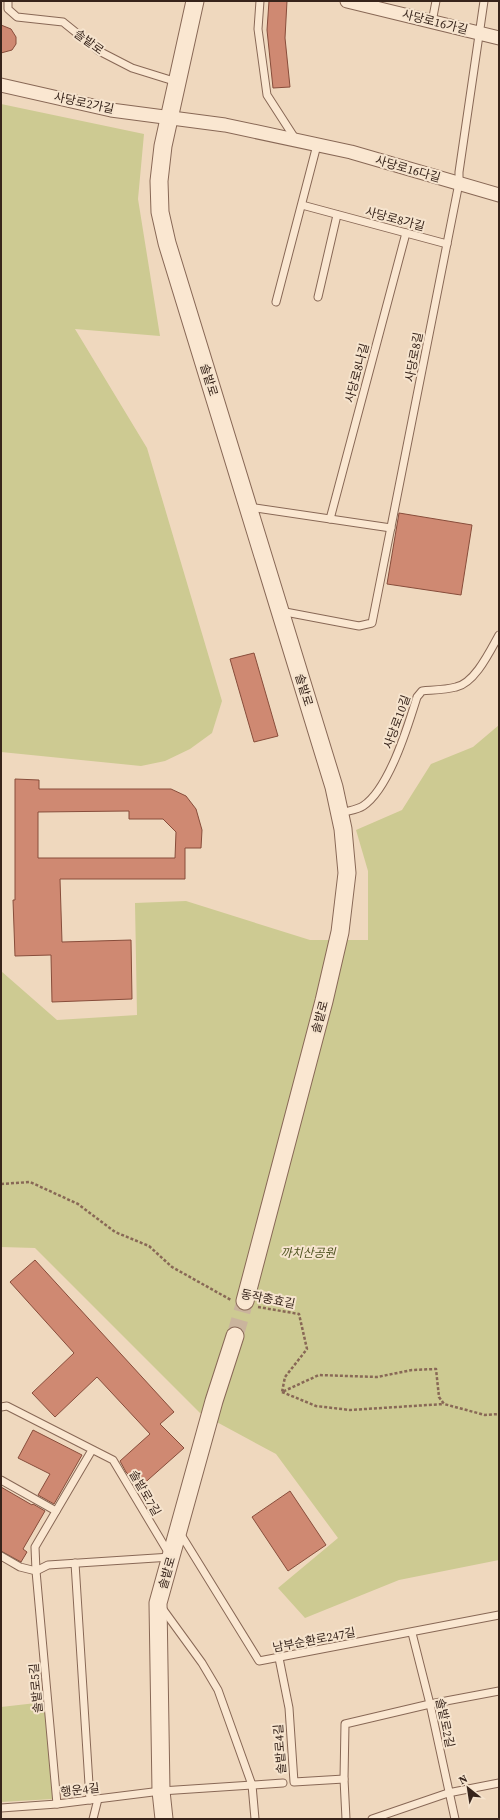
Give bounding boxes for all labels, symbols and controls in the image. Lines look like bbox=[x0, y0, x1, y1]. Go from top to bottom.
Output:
street label: 사당로16가길 bbox=[400, 6, 470, 38]
street label: 솔밭로 bbox=[71, 26, 107, 58]
street label: 사당로2가길 bbox=[52, 89, 116, 117]
street label: 사당로16다길 bbox=[373, 152, 443, 186]
street label: 사당로8가길 bbox=[363, 203, 427, 235]
street label: 사당로8길 bbox=[401, 331, 427, 383]
street label: 사당로8나길 bbox=[341, 341, 373, 405]
street label: 솔밭로 bbox=[197, 362, 221, 398]
street label: 솔밭로 bbox=[292, 672, 316, 708]
street label: 사당로10길 bbox=[380, 693, 414, 751]
street label: 솔밭로 bbox=[308, 999, 332, 1035]
park label: 까치산공원 bbox=[280, 1245, 337, 1261]
street label: 동작충효길 bbox=[239, 1286, 297, 1312]
street label: 솔밭로7길 bbox=[126, 1467, 164, 1519]
street label: 솔밭로 bbox=[155, 1555, 179, 1591]
street label: 남부순환로247길 bbox=[271, 1624, 357, 1656]
street label: 솔밭로5길 bbox=[26, 1662, 46, 1714]
street label: 솔밭로2길 bbox=[432, 1697, 458, 1749]
street label: 솔밭로4길 bbox=[270, 1723, 290, 1775]
north arrow bbox=[448, 1768, 488, 1808]
text: N bbox=[456, 1771, 470, 1788]
street label: 행운4길 bbox=[60, 1780, 100, 1800]

